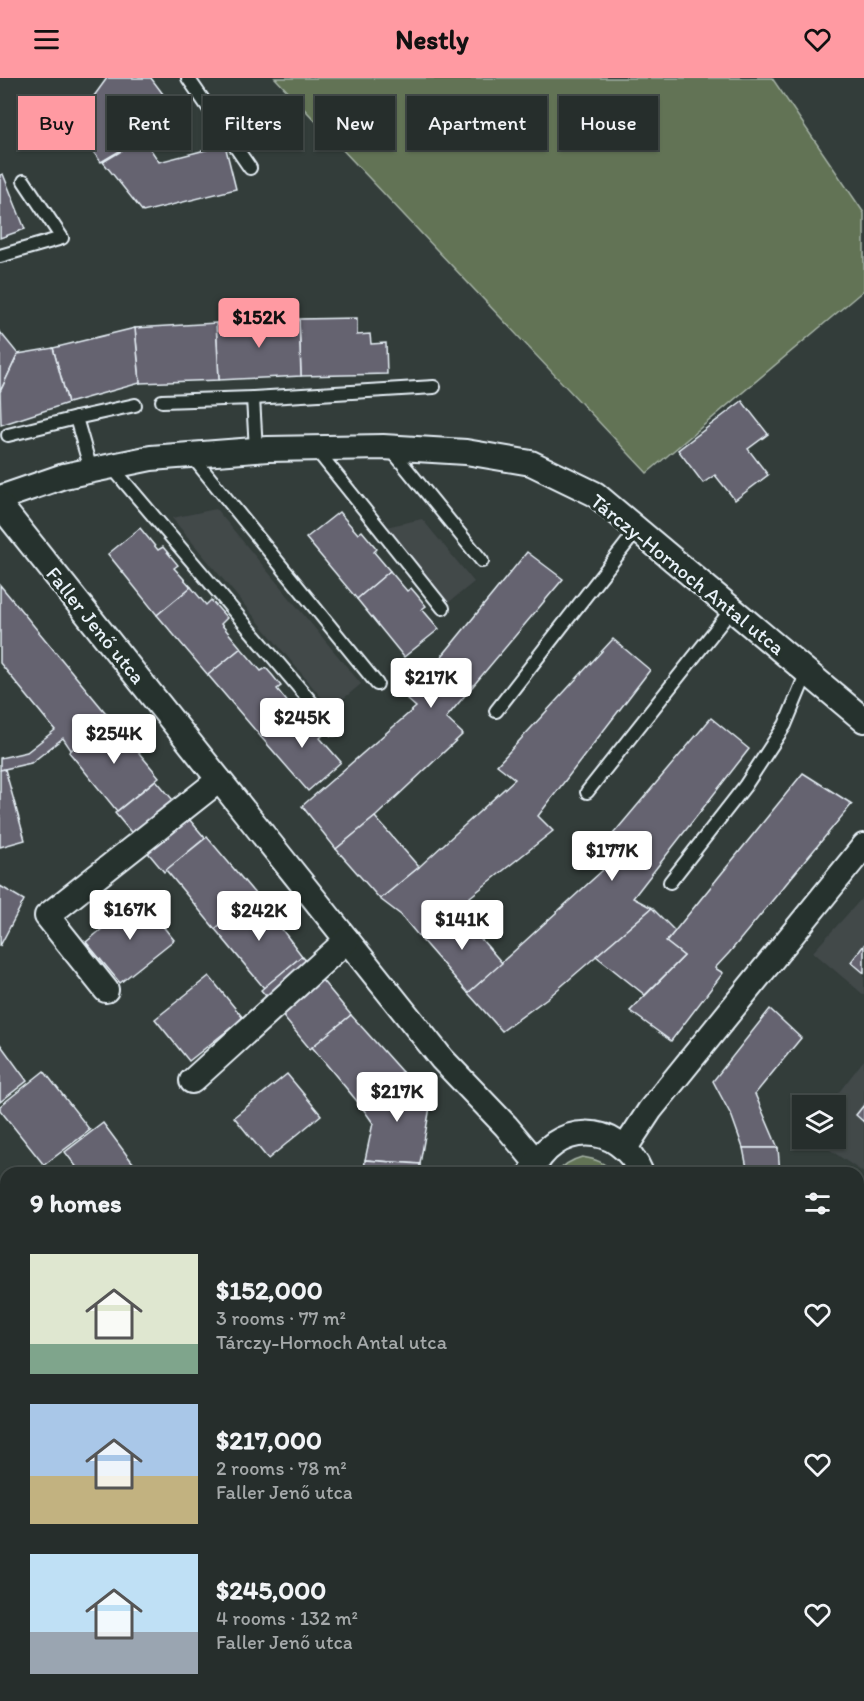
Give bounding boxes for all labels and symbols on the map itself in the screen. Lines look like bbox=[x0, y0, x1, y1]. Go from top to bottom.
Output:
pin: $152K bbox=[217, 298, 301, 349]
street label: Tárczy-Hornoch Antal utca bbox=[586, 488, 790, 660]
street label: Faller Jenő utca bbox=[41, 561, 151, 689]
pin: $217K bbox=[389, 658, 473, 709]
pin: $245K bbox=[260, 698, 344, 749]
pin: $254K bbox=[72, 714, 156, 765]
pin: $177K bbox=[570, 831, 654, 882]
pin: $167K bbox=[88, 890, 172, 941]
pin: $242K bbox=[217, 891, 301, 942]
pin: $141K bbox=[420, 900, 504, 951]
pin: $217K bbox=[355, 1072, 439, 1123]

